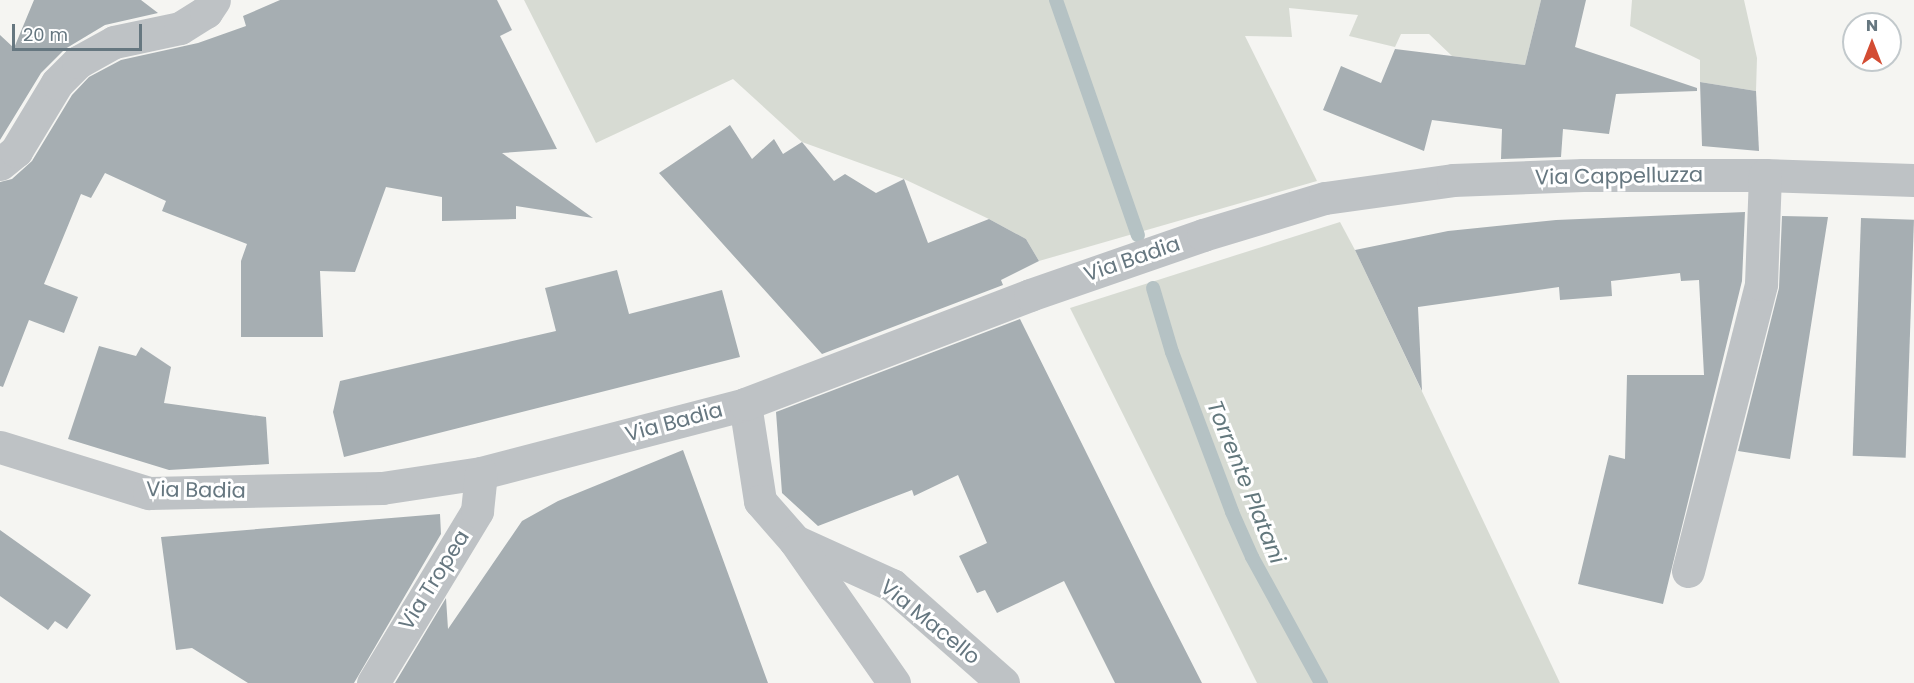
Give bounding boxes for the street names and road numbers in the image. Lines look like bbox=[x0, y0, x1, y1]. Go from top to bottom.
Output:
street label: Via Cappelluzza bbox=[1535, 162, 1703, 190]
street label: Via Badia bbox=[1081, 231, 1183, 287]
street label: Via Badia bbox=[623, 397, 725, 447]
street label: Via Badia bbox=[146, 477, 246, 503]
street label: Via Tropea bbox=[393, 525, 475, 635]
street label: Via Macello bbox=[875, 574, 985, 670]

